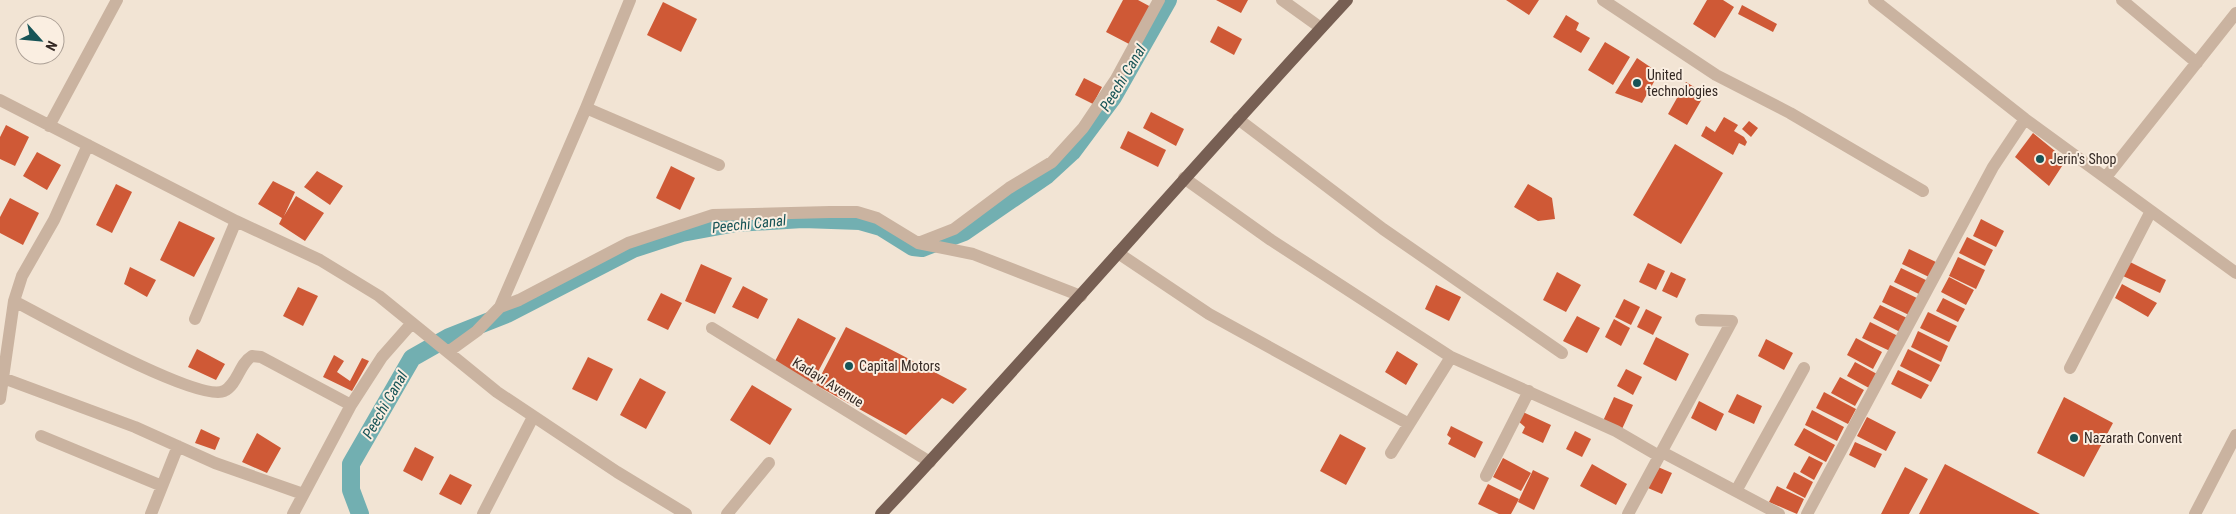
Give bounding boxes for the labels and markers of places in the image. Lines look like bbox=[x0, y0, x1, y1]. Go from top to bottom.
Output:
place label: United technologies bbox=[1647, 67, 1718, 99]
marker: United technologies bbox=[1631, 77, 1643, 89]
place label: Jerin's Shop bbox=[2050, 151, 2116, 167]
marker: Jerin's Shop bbox=[2034, 153, 2046, 165]
place label: Capital Motors bbox=[859, 358, 940, 374]
marker: Capital Motors bbox=[843, 360, 855, 372]
place label: Nazarath Convent bbox=[2084, 430, 2182, 446]
marker: Nazarath Convent bbox=[2068, 432, 2080, 444]

